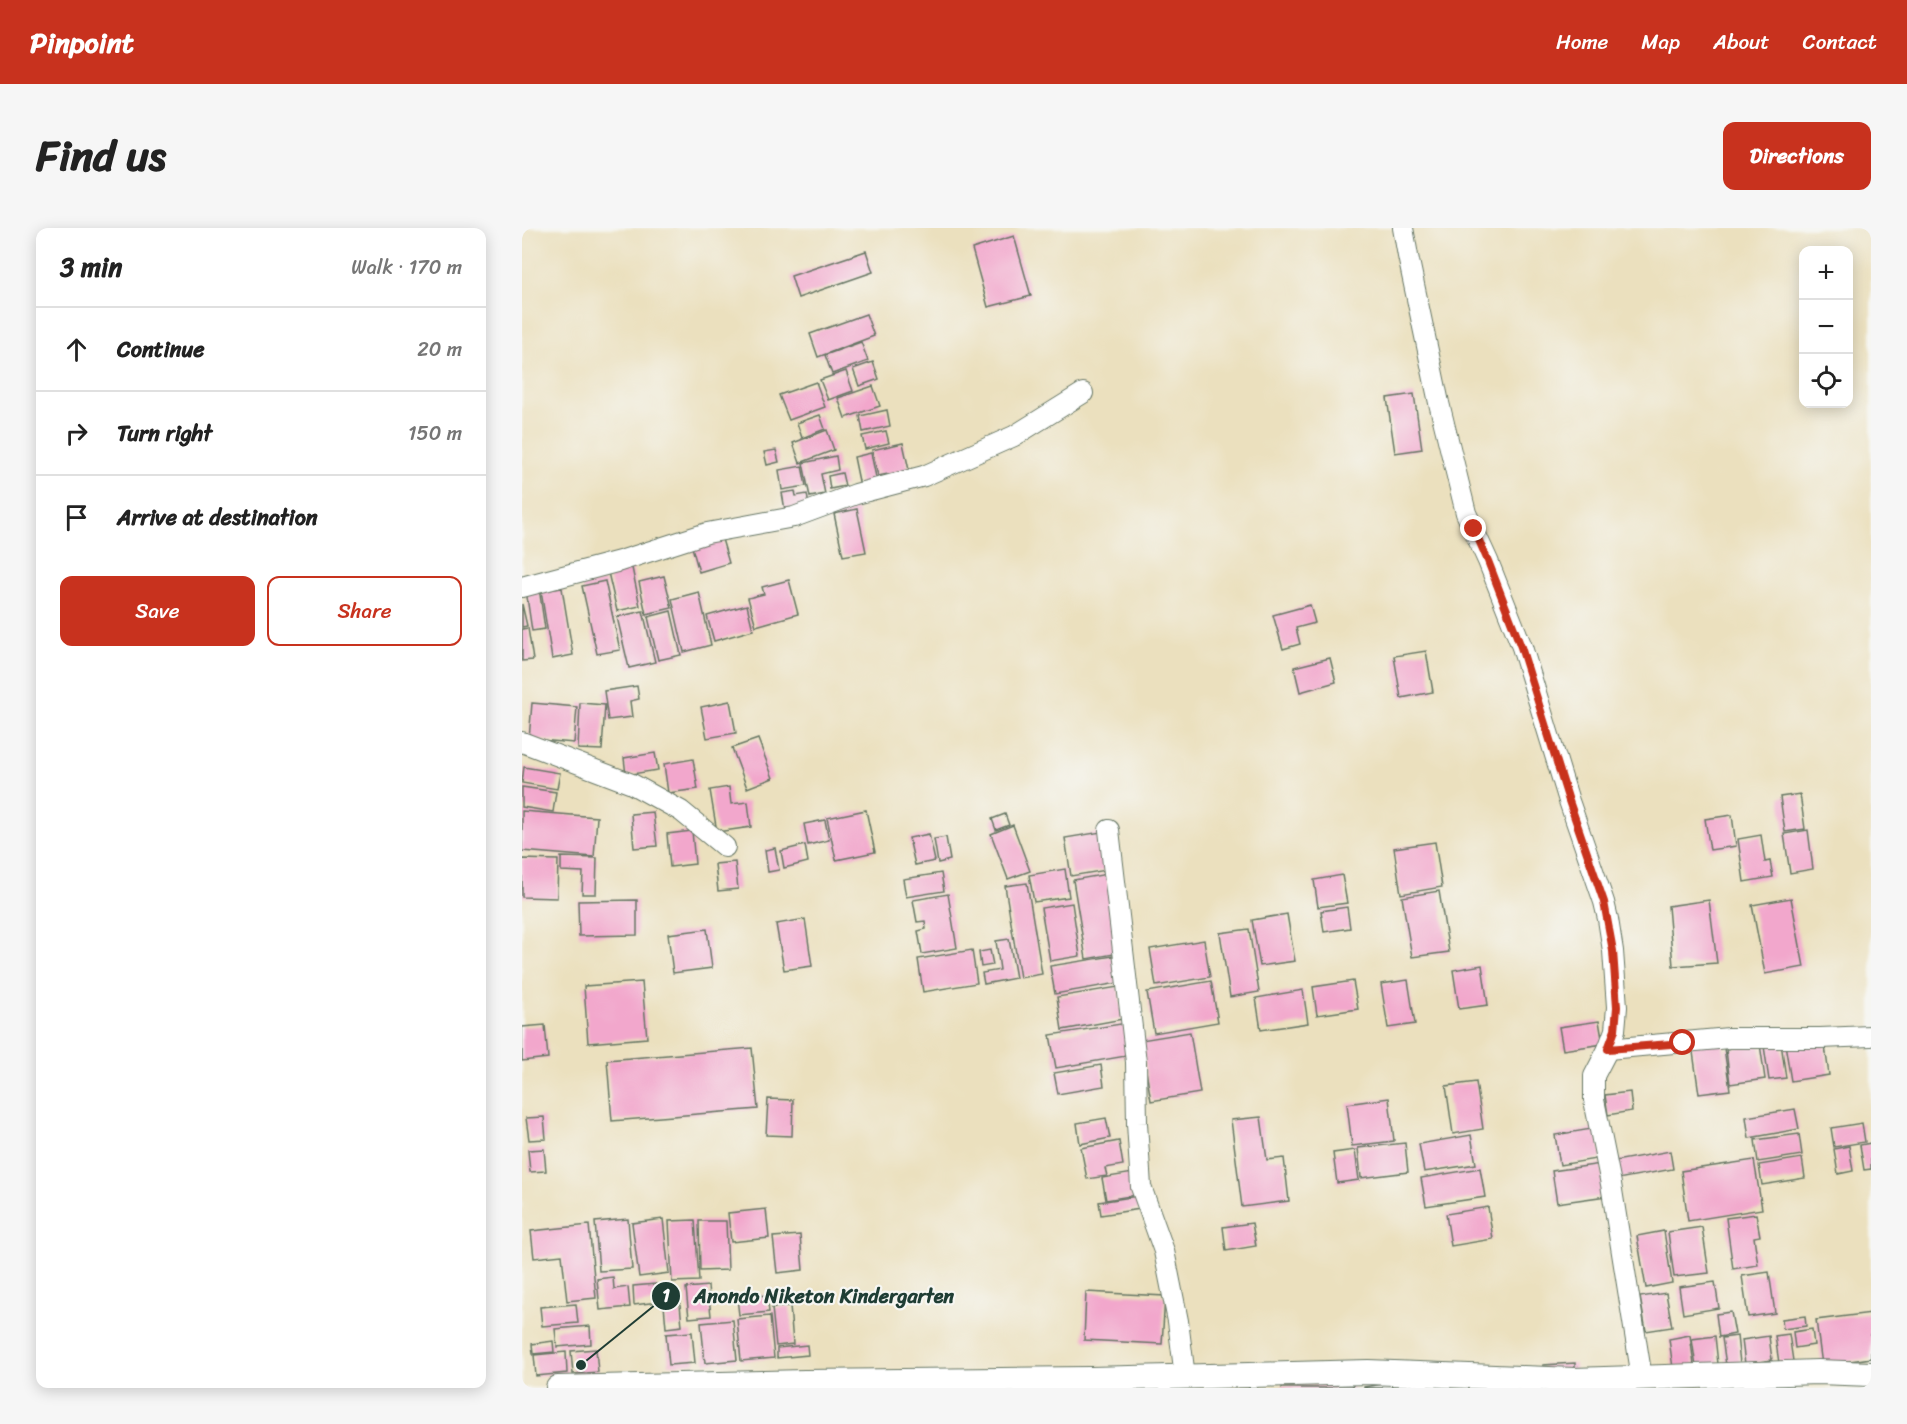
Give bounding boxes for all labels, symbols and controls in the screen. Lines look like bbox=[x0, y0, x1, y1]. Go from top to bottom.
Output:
text: Pinpoint bbox=[30, 18, 134, 67]
text: Home bbox=[1556, 23, 1608, 61]
text: Map bbox=[1641, 23, 1680, 61]
text: About bbox=[1713, 23, 1770, 61]
text: Contact bbox=[1803, 23, 1877, 61]
text: Find us bbox=[36, 119, 166, 193]
button: Directions bbox=[1723, 122, 1871, 190]
text: 3 min bbox=[60, 244, 122, 290]
map controls bbox=[1799, 246, 1853, 408]
button: + bbox=[1799, 246, 1853, 300]
text: Walk · 170 m bbox=[351, 250, 462, 285]
button: − bbox=[1799, 300, 1853, 354]
text: Continue bbox=[117, 330, 205, 369]
text: 20 m bbox=[417, 332, 462, 367]
icon: ahead bbox=[60, 333, 93, 366]
button: locate bbox=[1799, 354, 1853, 408]
text: Turn right bbox=[117, 414, 212, 453]
text: 150 m bbox=[408, 416, 462, 451]
icon: right bbox=[60, 417, 93, 450]
text: Arrive at destination bbox=[117, 498, 318, 537]
icon: arrive bbox=[60, 501, 93, 534]
route end bbox=[1460, 515, 1486, 541]
button: Save bbox=[60, 576, 255, 646]
button: Share bbox=[267, 576, 462, 646]
route start bbox=[1669, 1029, 1695, 1055]
callout: Anondo Niketon Kindergarten bbox=[651, 1277, 966, 1315]
text: Anondo Niketon Kindergarten bbox=[693, 1279, 954, 1314]
text: 1 bbox=[662, 1280, 670, 1312]

